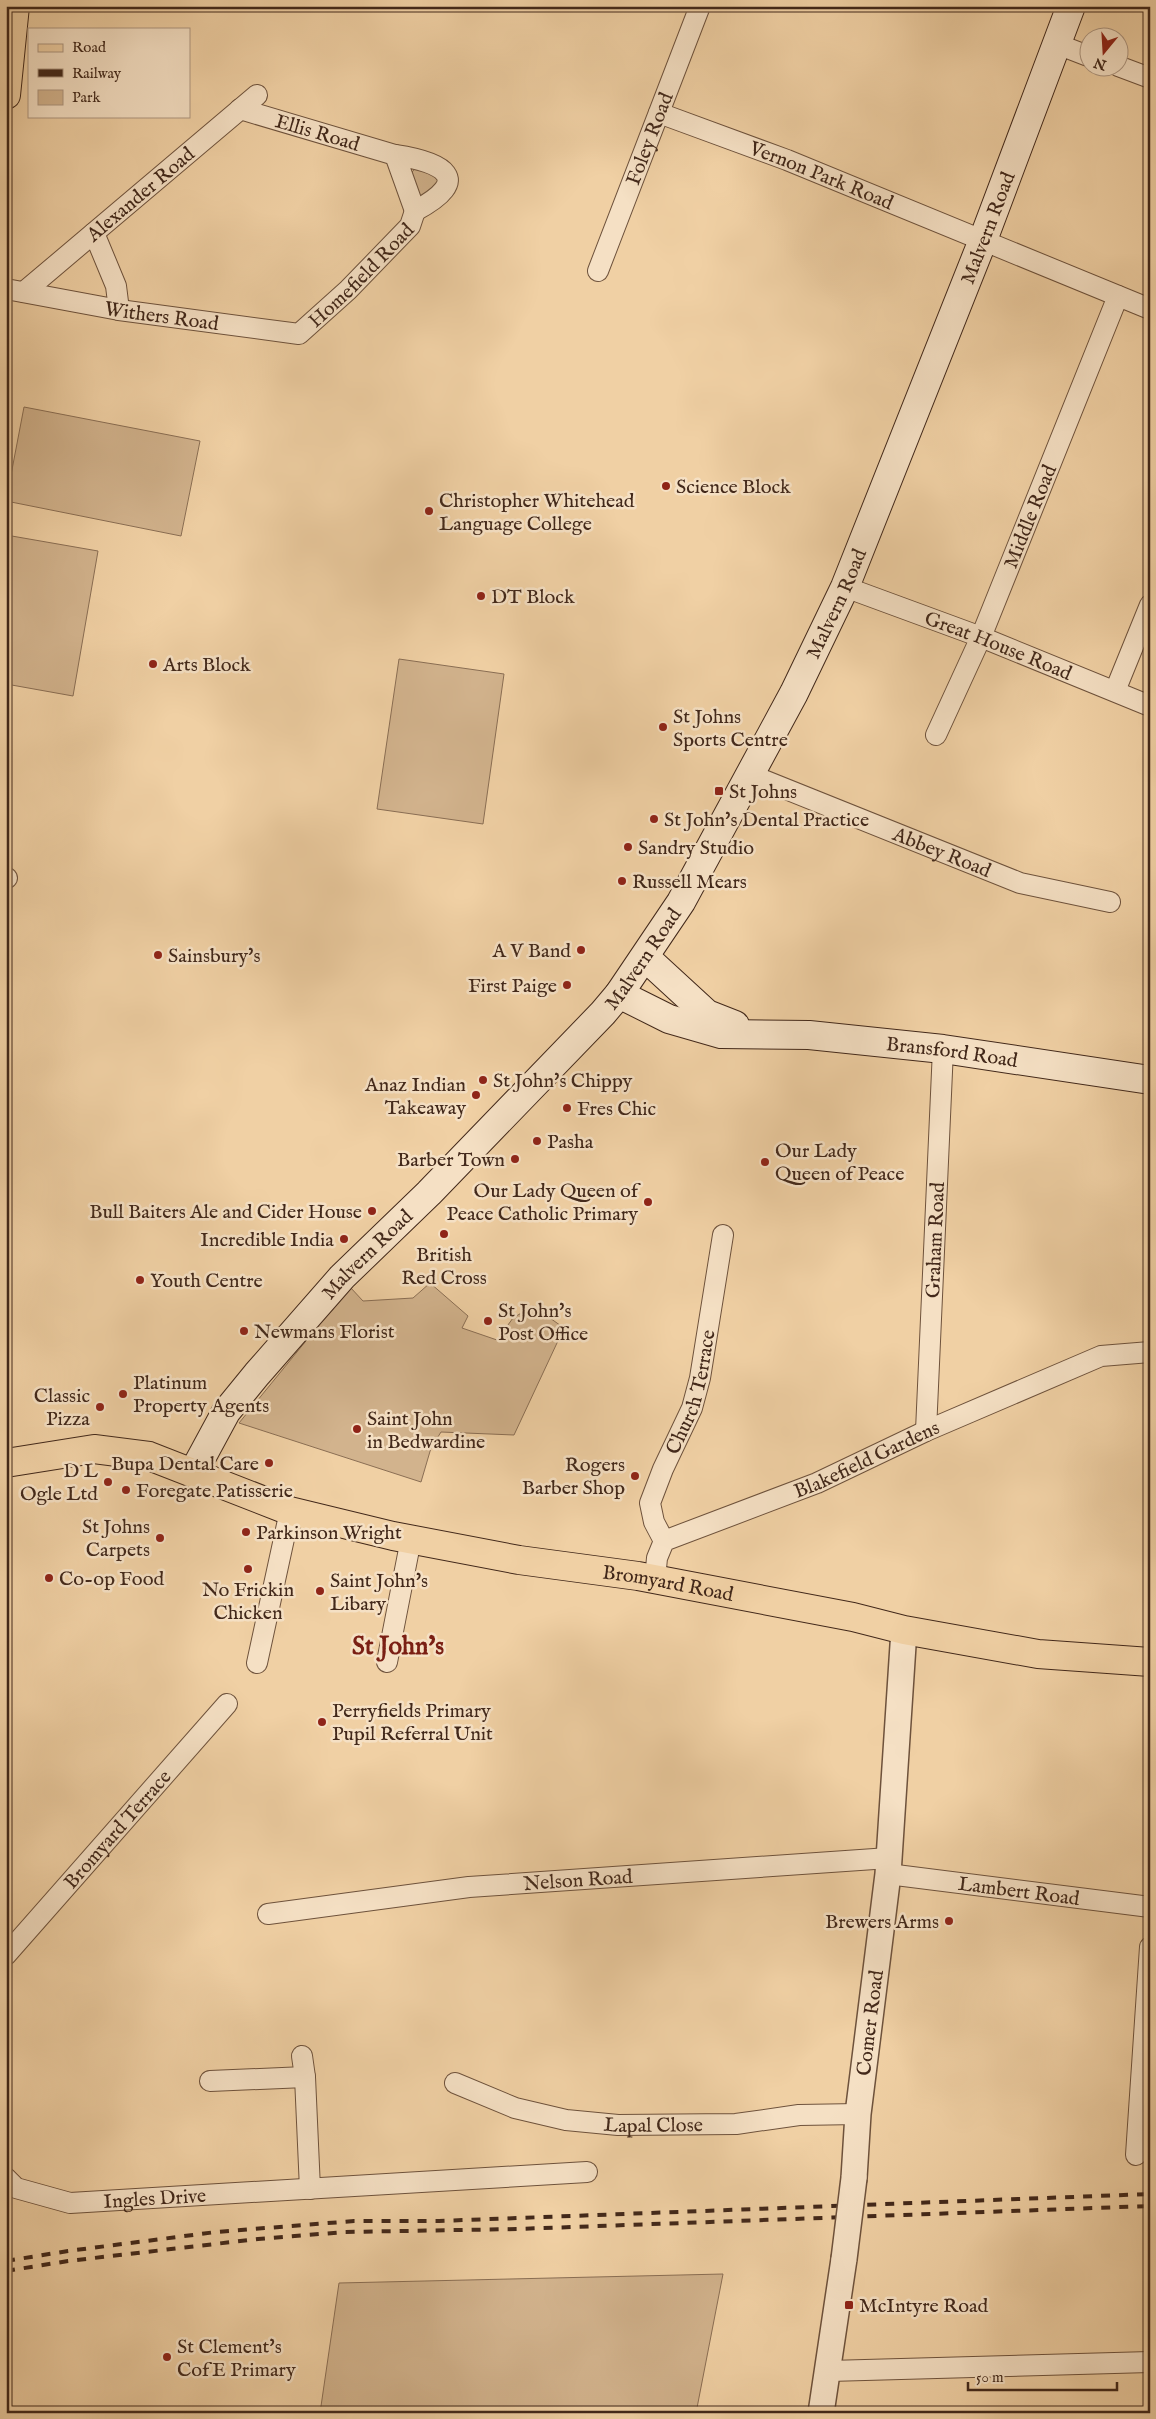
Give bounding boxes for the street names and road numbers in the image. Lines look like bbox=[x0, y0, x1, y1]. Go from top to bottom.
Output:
street label: Foley Road bbox=[621, 89, 680, 189]
street label: Ellis Road bbox=[272, 109, 363, 158]
street label: Vernon Park Road bbox=[745, 136, 897, 216]
street label: Alexander Road bbox=[81, 142, 201, 248]
street label: Malvern Road bbox=[956, 168, 1022, 288]
street label: Homefield Road bbox=[304, 218, 420, 334]
street label: Withers Road bbox=[102, 297, 220, 337]
street label: Middle Road bbox=[999, 461, 1063, 572]
street label: Malvern Road bbox=[801, 545, 873, 663]
street label: Great House Road bbox=[921, 606, 1075, 687]
street label: Abbey Road bbox=[888, 822, 995, 884]
street label: Malvern Road bbox=[600, 903, 688, 1016]
street label: Bransford Road bbox=[885, 1032, 1020, 1074]
street label: Graham Road bbox=[921, 1181, 951, 1299]
street label: Malvern Road bbox=[317, 1204, 419, 1305]
street label: Church Terrace bbox=[661, 1328, 722, 1459]
street label: Blakefield Gardens bbox=[791, 1416, 944, 1505]
street label: Bromyard Road bbox=[601, 1560, 736, 1608]
street label: Bromyard Terrace bbox=[59, 1765, 177, 1895]
street label: Nelson Road bbox=[523, 1865, 634, 1897]
street label: Lambert Road bbox=[957, 1872, 1081, 1912]
street label: Comer Road bbox=[852, 1968, 890, 2077]
street label: Lapal Close bbox=[603, 2113, 703, 2139]
street label: Ingles Drive bbox=[103, 2184, 207, 2215]

